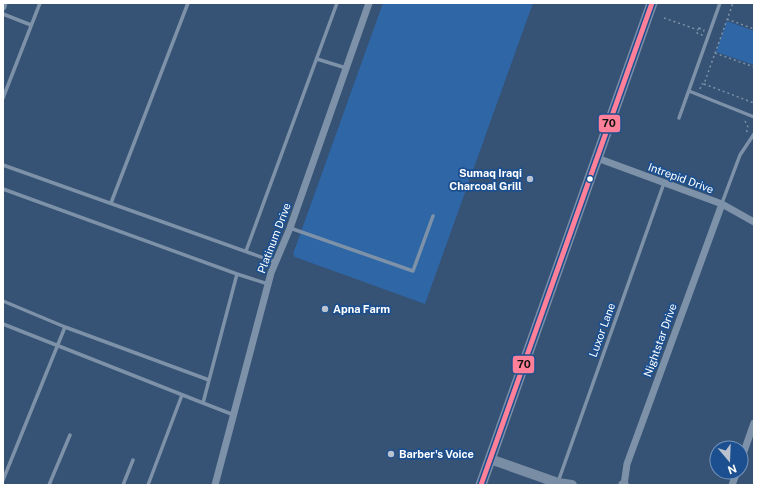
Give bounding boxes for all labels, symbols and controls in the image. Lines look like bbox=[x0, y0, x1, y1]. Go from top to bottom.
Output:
line badge: 70 bbox=[598, 114, 621, 133]
text: 70 bbox=[602, 117, 616, 129]
street label: Intrepid Drive bbox=[647, 161, 715, 195]
place label: Sumaq Iraqi Charcoal Grill bbox=[449, 167, 522, 192]
marker: Sumaq Iraqi Charcoal Grill bbox=[525, 174, 535, 184]
unlabelled marker bbox=[585, 174, 595, 184]
street label: Platinum Drive bbox=[255, 201, 293, 275]
street label: Luxor Lane bbox=[587, 301, 617, 359]
street label: Nightstar Drive bbox=[641, 302, 679, 378]
place label: Apna Farm bbox=[333, 303, 390, 315]
marker: Apna Farm bbox=[320, 304, 330, 314]
line badge: 70 bbox=[512, 355, 535, 374]
text: 70 bbox=[517, 358, 531, 370]
north arrow bbox=[709, 440, 749, 480]
place label: Barber's Voice bbox=[399, 448, 474, 460]
marker: Barber's Voice bbox=[386, 449, 396, 459]
text: N bbox=[726, 462, 738, 477]

